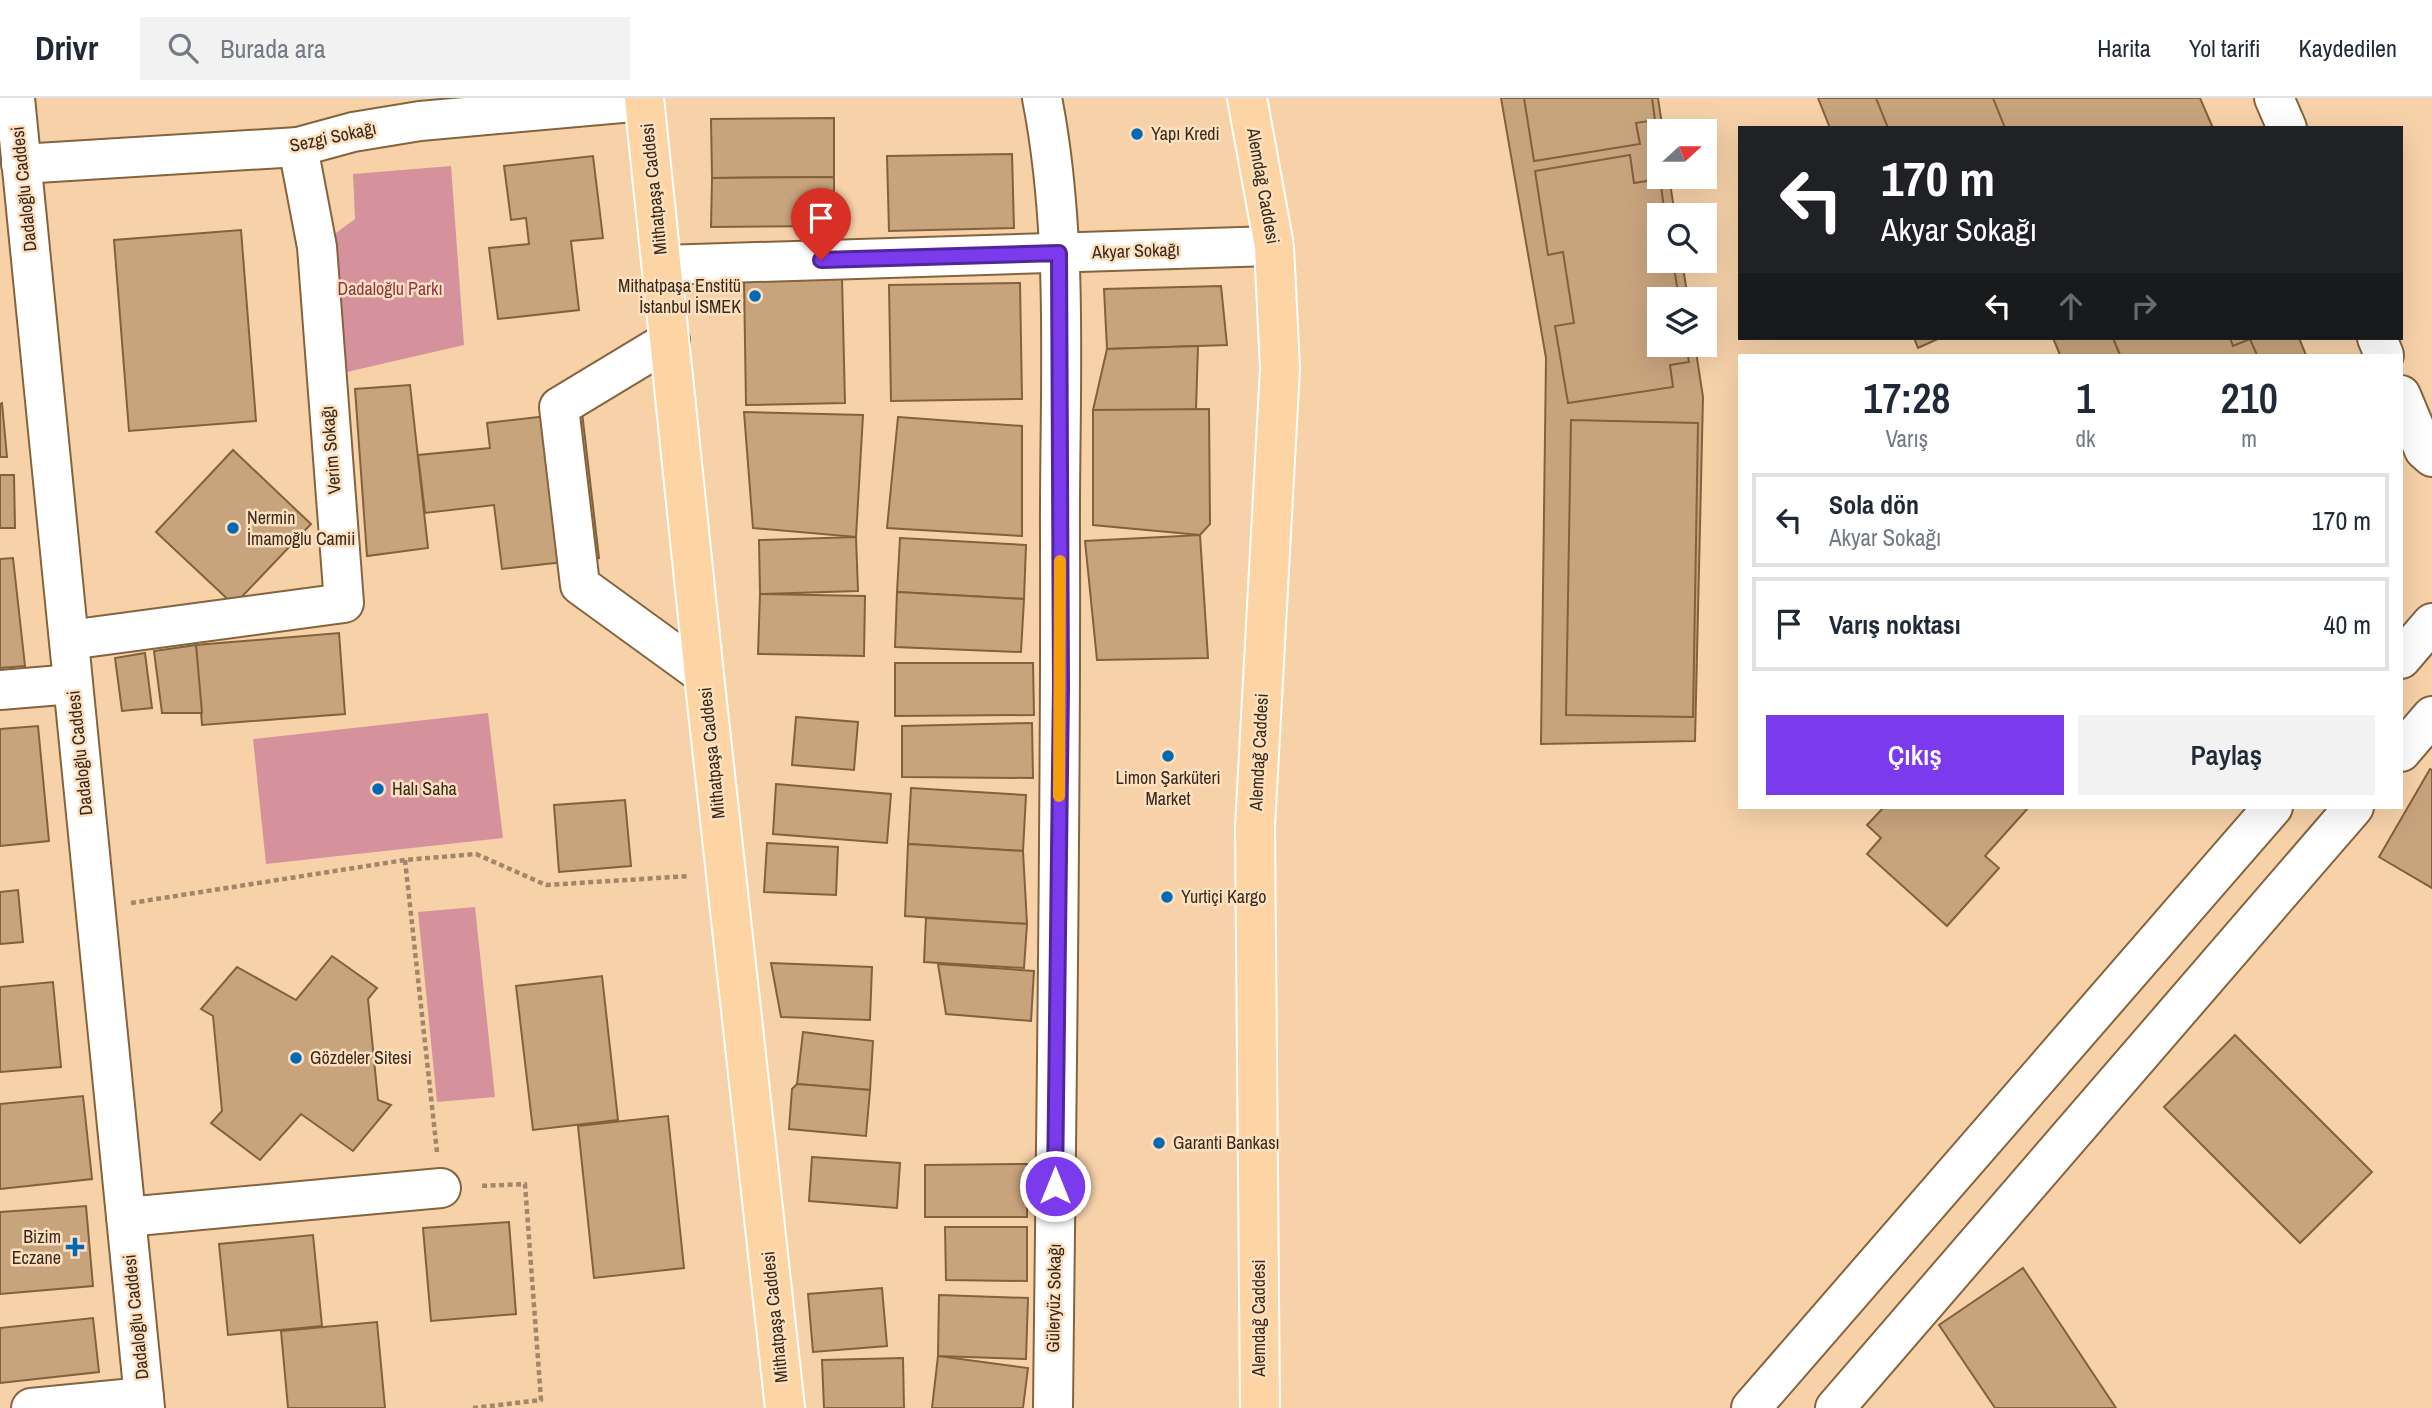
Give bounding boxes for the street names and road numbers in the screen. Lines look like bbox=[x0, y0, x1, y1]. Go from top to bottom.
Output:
street label: Sezgi Sokağı bbox=[287, 115, 378, 158]
street label: Mithatpaşa Caddesi bbox=[634, 122, 673, 256]
street label: Dadaloğlu Caddesi bbox=[5, 125, 42, 253]
street label: Alemdağ Caddesi bbox=[1241, 125, 1286, 246]
street label: Akyar Sokağı bbox=[1091, 236, 1180, 265]
street label: Verim Sokağı bbox=[314, 405, 347, 495]
street label: Mithatpaşa Caddesi bbox=[692, 686, 731, 820]
street label: Dadaloğlu Caddesi bbox=[61, 689, 98, 817]
street label: Alemdağ Caddesi bbox=[1243, 693, 1274, 812]
street label: Güleryüz Sokağı bbox=[1040, 1243, 1067, 1353]
street label: Mithatpaşa Caddesi bbox=[755, 1250, 794, 1384]
street label: Dadaloğlu Caddesi bbox=[117, 1253, 154, 1381]
street label: Alemdağ Caddesi bbox=[1246, 1259, 1271, 1378]

